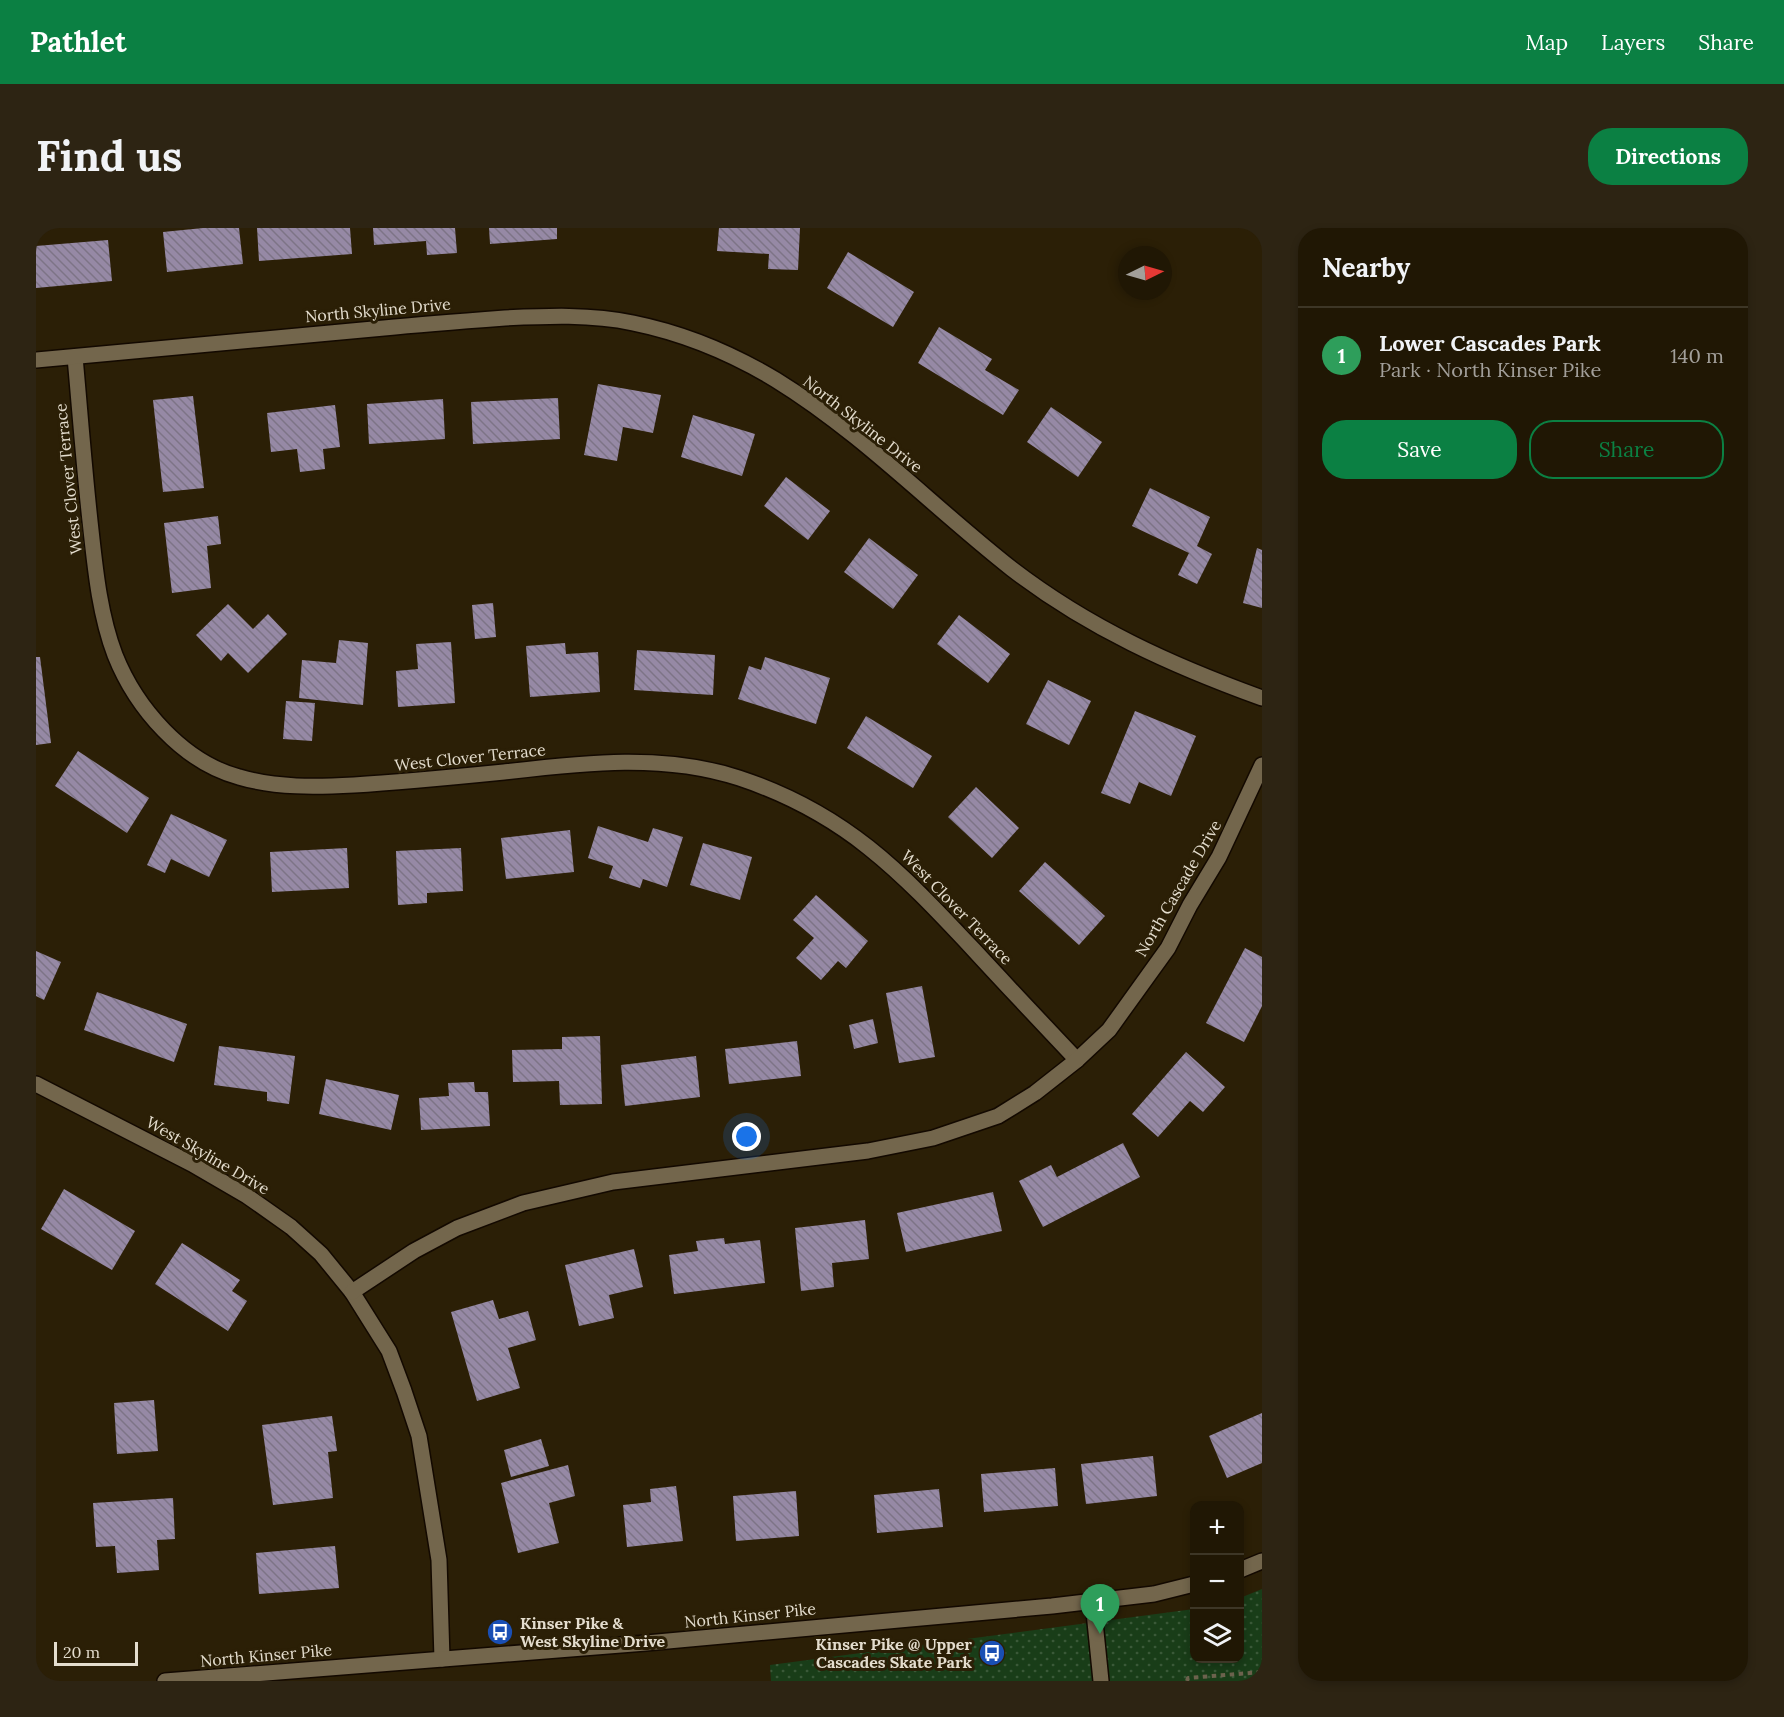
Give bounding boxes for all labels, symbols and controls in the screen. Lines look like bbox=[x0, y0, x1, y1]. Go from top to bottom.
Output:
text: Pathlet bbox=[30, 24, 127, 60]
text: Map bbox=[1525, 29, 1568, 56]
text: Layers bbox=[1601, 29, 1665, 56]
text: Share bbox=[1698, 29, 1754, 56]
button: Directions bbox=[1588, 128, 1748, 185]
text: Find us bbox=[36, 129, 182, 183]
north arrow bbox=[1118, 246, 1172, 300]
text: Nearby bbox=[1322, 251, 1410, 284]
street label: North Skyline Drive bbox=[304, 294, 452, 326]
text: Lower Cascades Park bbox=[1379, 329, 1601, 357]
text: 1 bbox=[1337, 343, 1346, 368]
text: 140 m bbox=[1670, 343, 1724, 368]
text: Park · North Kinser Pike bbox=[1379, 357, 1601, 382]
street label: North Skyline Drive bbox=[799, 371, 927, 477]
street label: West Clover Terrace bbox=[50, 402, 86, 555]
button: Save bbox=[1322, 420, 1517, 479]
button: Share bbox=[1529, 420, 1724, 479]
street label: West Clover Terrace bbox=[394, 739, 547, 775]
street label: North Cascade Drive bbox=[1131, 816, 1225, 960]
street label: West Clover Terrace bbox=[897, 846, 1017, 969]
street label: West Skyline Drive bbox=[143, 1112, 274, 1199]
your location bbox=[732, 1122, 761, 1151]
map controls bbox=[1190, 1501, 1244, 1663]
button: + bbox=[1190, 1501, 1244, 1555]
button: − bbox=[1190, 1555, 1244, 1609]
pin: 1 bbox=[1080, 1584, 1120, 1634]
street label: North Kinser Pike bbox=[683, 1598, 817, 1632]
button: layers bbox=[1190, 1609, 1244, 1663]
place label: Kinser Pike & West Skyline Drive bbox=[520, 1613, 666, 1651]
bus stop icon: Kinser Pike & West Skyline Drive bbox=[485, 1617, 515, 1647]
place label: Kinser Pike @ Upper Cascades Skate Park bbox=[815, 1634, 972, 1672]
bus stop icon: Kinser Pike @ Upper Cascades Skate Park bbox=[977, 1638, 1007, 1668]
scale bar bbox=[54, 1639, 138, 1666]
street label: North Kinser Pike bbox=[199, 1639, 333, 1671]
text: 20 m bbox=[63, 1642, 100, 1662]

